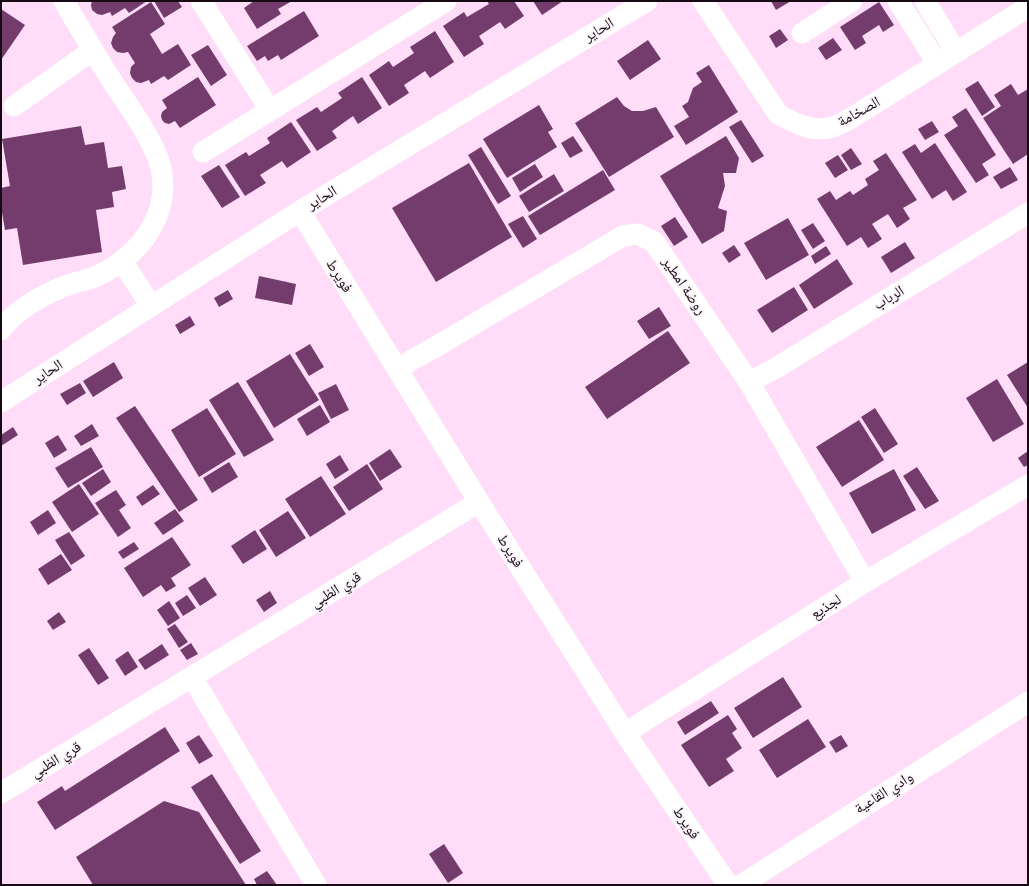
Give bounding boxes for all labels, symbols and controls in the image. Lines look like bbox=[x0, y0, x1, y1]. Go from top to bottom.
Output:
street label: الحاير bbox=[581, 14, 617, 46]
street label: الصخامة bbox=[835, 93, 883, 131]
street label: الحاير bbox=[304, 182, 340, 214]
street label: روضة امطير bbox=[658, 254, 710, 318]
street label: فويرط bbox=[322, 256, 356, 296]
street label: الرباب bbox=[871, 282, 907, 314]
street label: الحاير bbox=[30, 356, 66, 388]
street label: فويرط bbox=[493, 531, 527, 571]
street label: قري الظبي bbox=[307, 568, 365, 612]
street label: لجذيع bbox=[807, 591, 845, 623]
street label: قري الظبي bbox=[27, 738, 85, 782]
street label: وادي القاعية bbox=[851, 768, 917, 818]
street label: فويرط bbox=[668, 803, 704, 843]

